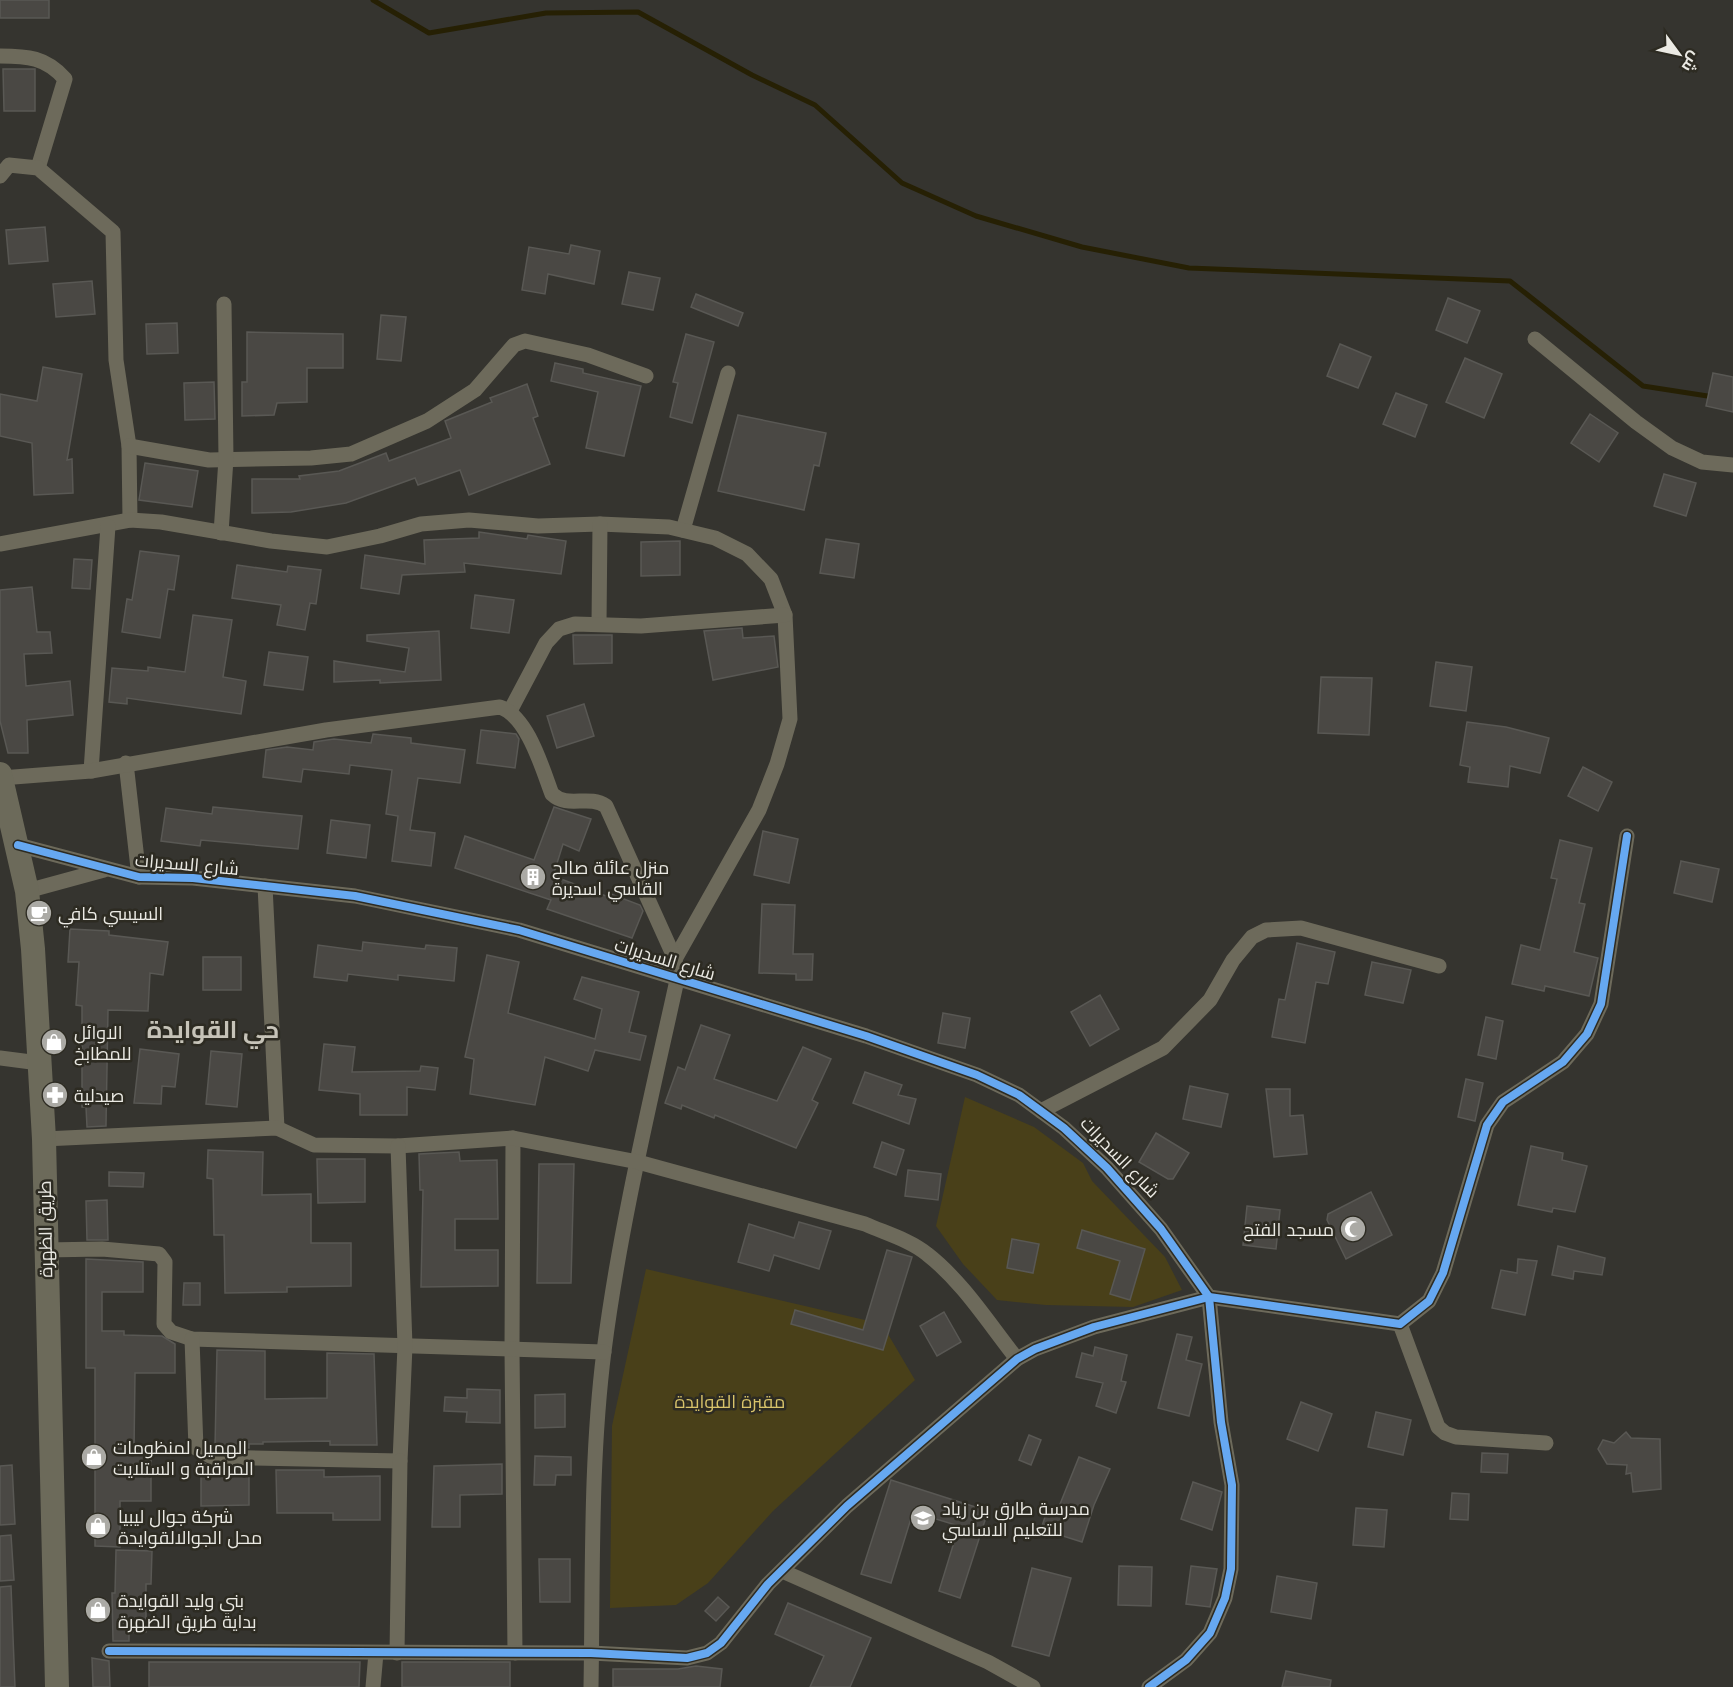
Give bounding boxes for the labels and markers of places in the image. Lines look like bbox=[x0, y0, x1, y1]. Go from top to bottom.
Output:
place label: منزل عائلة صالح القاسي اسديرة bbox=[552, 857, 669, 902]
building icon: منزل عائلة صالح القاسي اسديرة bbox=[518, 862, 548, 892]
cafe icon: السيسي كافي bbox=[24, 898, 54, 928]
place label: السيسي كافي bbox=[58, 903, 163, 928]
place label: الاوائل للمطابخ bbox=[74, 1022, 132, 1066]
shop icon: الاوائل للمطابخ bbox=[39, 1027, 69, 1057]
pharmacy icon: صيدلية bbox=[40, 1080, 70, 1110]
place label: صيدلية bbox=[74, 1085, 124, 1106]
mosque icon: مسجد الفتح bbox=[1338, 1214, 1368, 1244]
place label: مسجد الفتح bbox=[1244, 1219, 1334, 1242]
place label: الهميل لمنظومات المراقبة و الستلايت bbox=[113, 1437, 254, 1480]
shop icon: الهميل لمنظومات المراقبة و الستلايت bbox=[79, 1442, 109, 1472]
place label: مدرسة طارق بن زياد للتعليم الاساسي bbox=[942, 1498, 1090, 1543]
school or university icon: مدرسة طارق بن زياد للتعليم الاساسي bbox=[908, 1503, 938, 1533]
place label: شركة جوال ليبيا محل الجوالالقوايدة bbox=[118, 1506, 262, 1549]
shop icon: شركة جوال ليبيا محل الجوالالقوايدة bbox=[83, 1511, 113, 1541]
place label: بني وليد القوايدة بداية طريق الضهرة bbox=[118, 1590, 257, 1634]
shop icon: بني وليد القوايدة بداية طريق الضهرة bbox=[83, 1595, 113, 1625]

